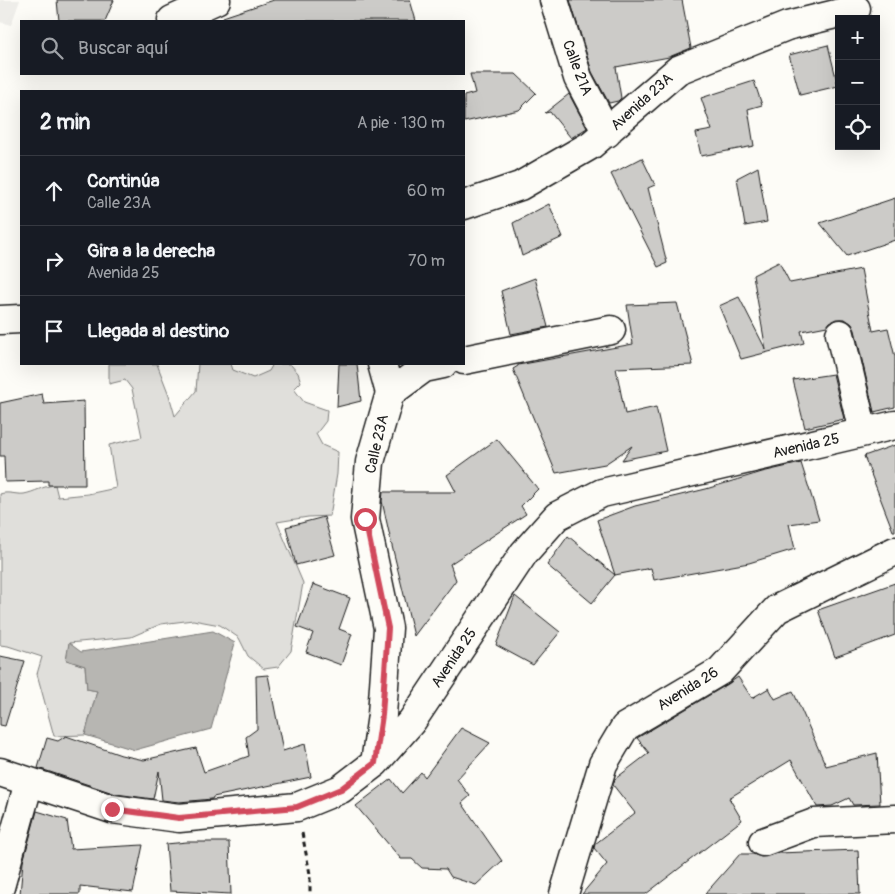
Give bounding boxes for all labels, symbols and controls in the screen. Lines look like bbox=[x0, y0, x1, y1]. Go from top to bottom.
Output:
map controls bbox=[835, 15, 880, 150]
button: + bbox=[835, 15, 880, 60]
search box bbox=[20, 20, 465, 75]
icon: search bbox=[38, 34, 66, 62]
text: Buscar aquí bbox=[78, 36, 169, 60]
street label: Calle 21A bbox=[558, 38, 596, 99]
button: − bbox=[835, 60, 880, 105]
street label: Avenida 23A bbox=[607, 69, 677, 135]
button: locate bbox=[835, 105, 880, 150]
text: 2 min bbox=[40, 109, 90, 136]
text: A pie · 130 m bbox=[357, 113, 445, 133]
text: Continúa bbox=[87, 169, 160, 193]
icon: ahead bbox=[40, 177, 68, 205]
text: 60 m bbox=[407, 181, 445, 201]
text: Calle 23A bbox=[87, 193, 151, 213]
text: Gira a la derecha bbox=[87, 239, 215, 263]
icon: right bbox=[40, 247, 68, 275]
text: 70 m bbox=[408, 251, 445, 271]
text: Avenida 25 bbox=[87, 263, 159, 283]
icon: arrive bbox=[40, 317, 68, 345]
text: Llegada al destino bbox=[87, 319, 229, 343]
street label: Calle 23A bbox=[361, 412, 393, 475]
street label: Avenida 25 bbox=[771, 429, 841, 463]
route start bbox=[354, 508, 377, 531]
street label: Avenida 25 bbox=[427, 625, 481, 691]
street label: Avenida 26 bbox=[654, 663, 722, 715]
route end bbox=[101, 798, 124, 821]

